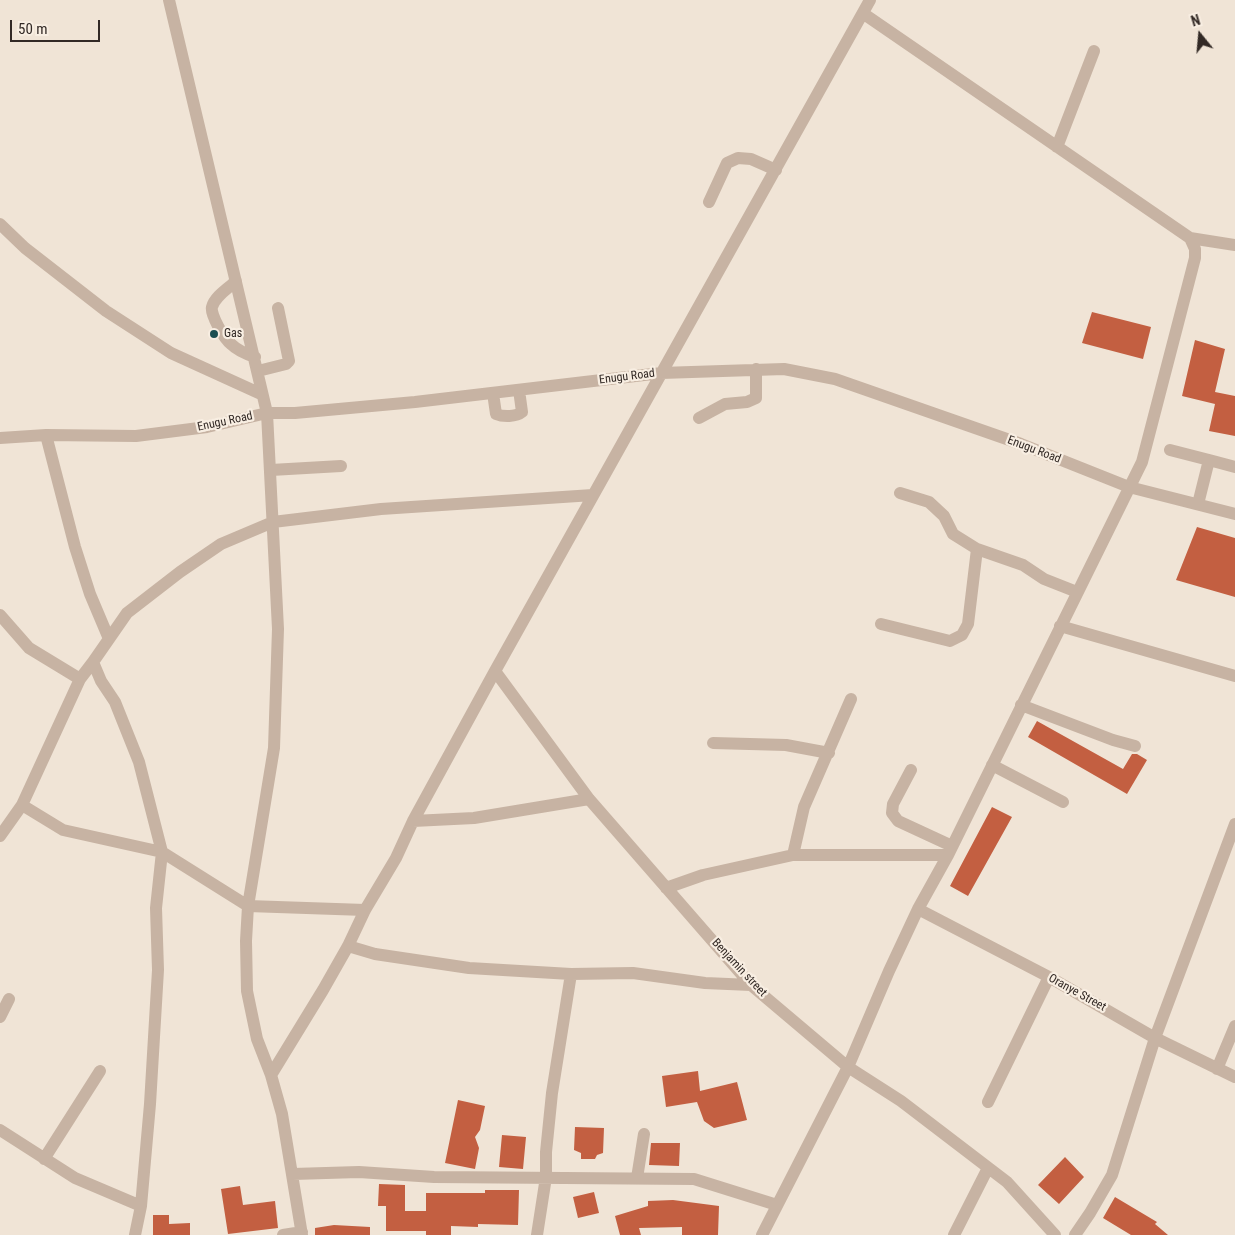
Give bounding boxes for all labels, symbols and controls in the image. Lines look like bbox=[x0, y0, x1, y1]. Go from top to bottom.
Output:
scale bar bbox=[12, 10, 102, 42]
north arrow bbox=[1175, 10, 1225, 60]
text: N bbox=[1189, 12, 1202, 30]
text: 50 m bbox=[18, 20, 48, 38]
place label: Gas bbox=[224, 327, 242, 341]
marker: Gas bbox=[208, 328, 220, 340]
street label: Enugu Road bbox=[598, 366, 656, 388]
street label: Enugu Road bbox=[196, 409, 254, 435]
street label: Enugu Road bbox=[1005, 433, 1063, 467]
street label: Benjamin street bbox=[708, 936, 770, 1000]
street label: Oranye Street bbox=[1046, 971, 1108, 1015]

